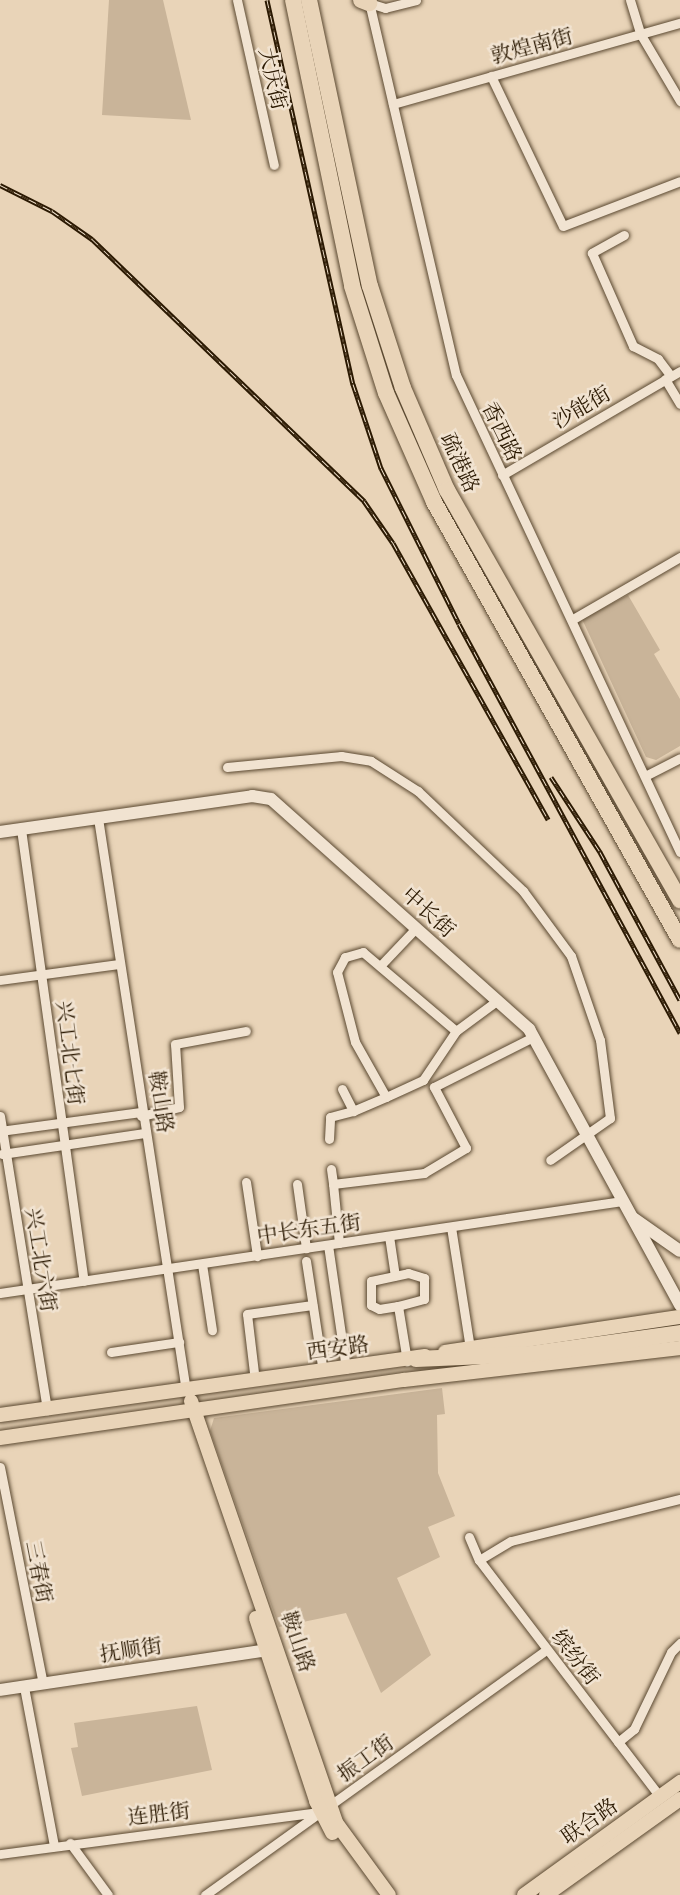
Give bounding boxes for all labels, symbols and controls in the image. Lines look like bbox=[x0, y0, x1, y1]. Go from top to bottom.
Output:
street label: 敦煌南街 bbox=[488, 24, 576, 70]
street label: 大庆街 bbox=[253, 45, 291, 113]
street label: 沙能街 bbox=[548, 381, 616, 435]
street label: 香西路 bbox=[476, 398, 526, 466]
street label: 疏港路 bbox=[434, 429, 484, 497]
street label: 中长街 bbox=[396, 883, 460, 943]
street label: 兴工北七街 bbox=[50, 999, 88, 1107]
street label: 鞍山路 bbox=[143, 1069, 177, 1135]
street label: 兴工北六街 bbox=[19, 1206, 61, 1314]
street label: 中长东五街 bbox=[255, 1210, 363, 1250]
street label: 西安路 bbox=[305, 1332, 371, 1366]
street label: 三春街 bbox=[20, 1539, 56, 1605]
street label: 鞍山路 bbox=[275, 1608, 319, 1676]
street label: 缤纷街 bbox=[546, 1625, 604, 1691]
street label: 抚顺街 bbox=[98, 1634, 164, 1668]
street label: 振工街 bbox=[333, 1730, 399, 1788]
street label: 联合路 bbox=[557, 1794, 623, 1850]
street label: 连胜街 bbox=[126, 1799, 192, 1831]

